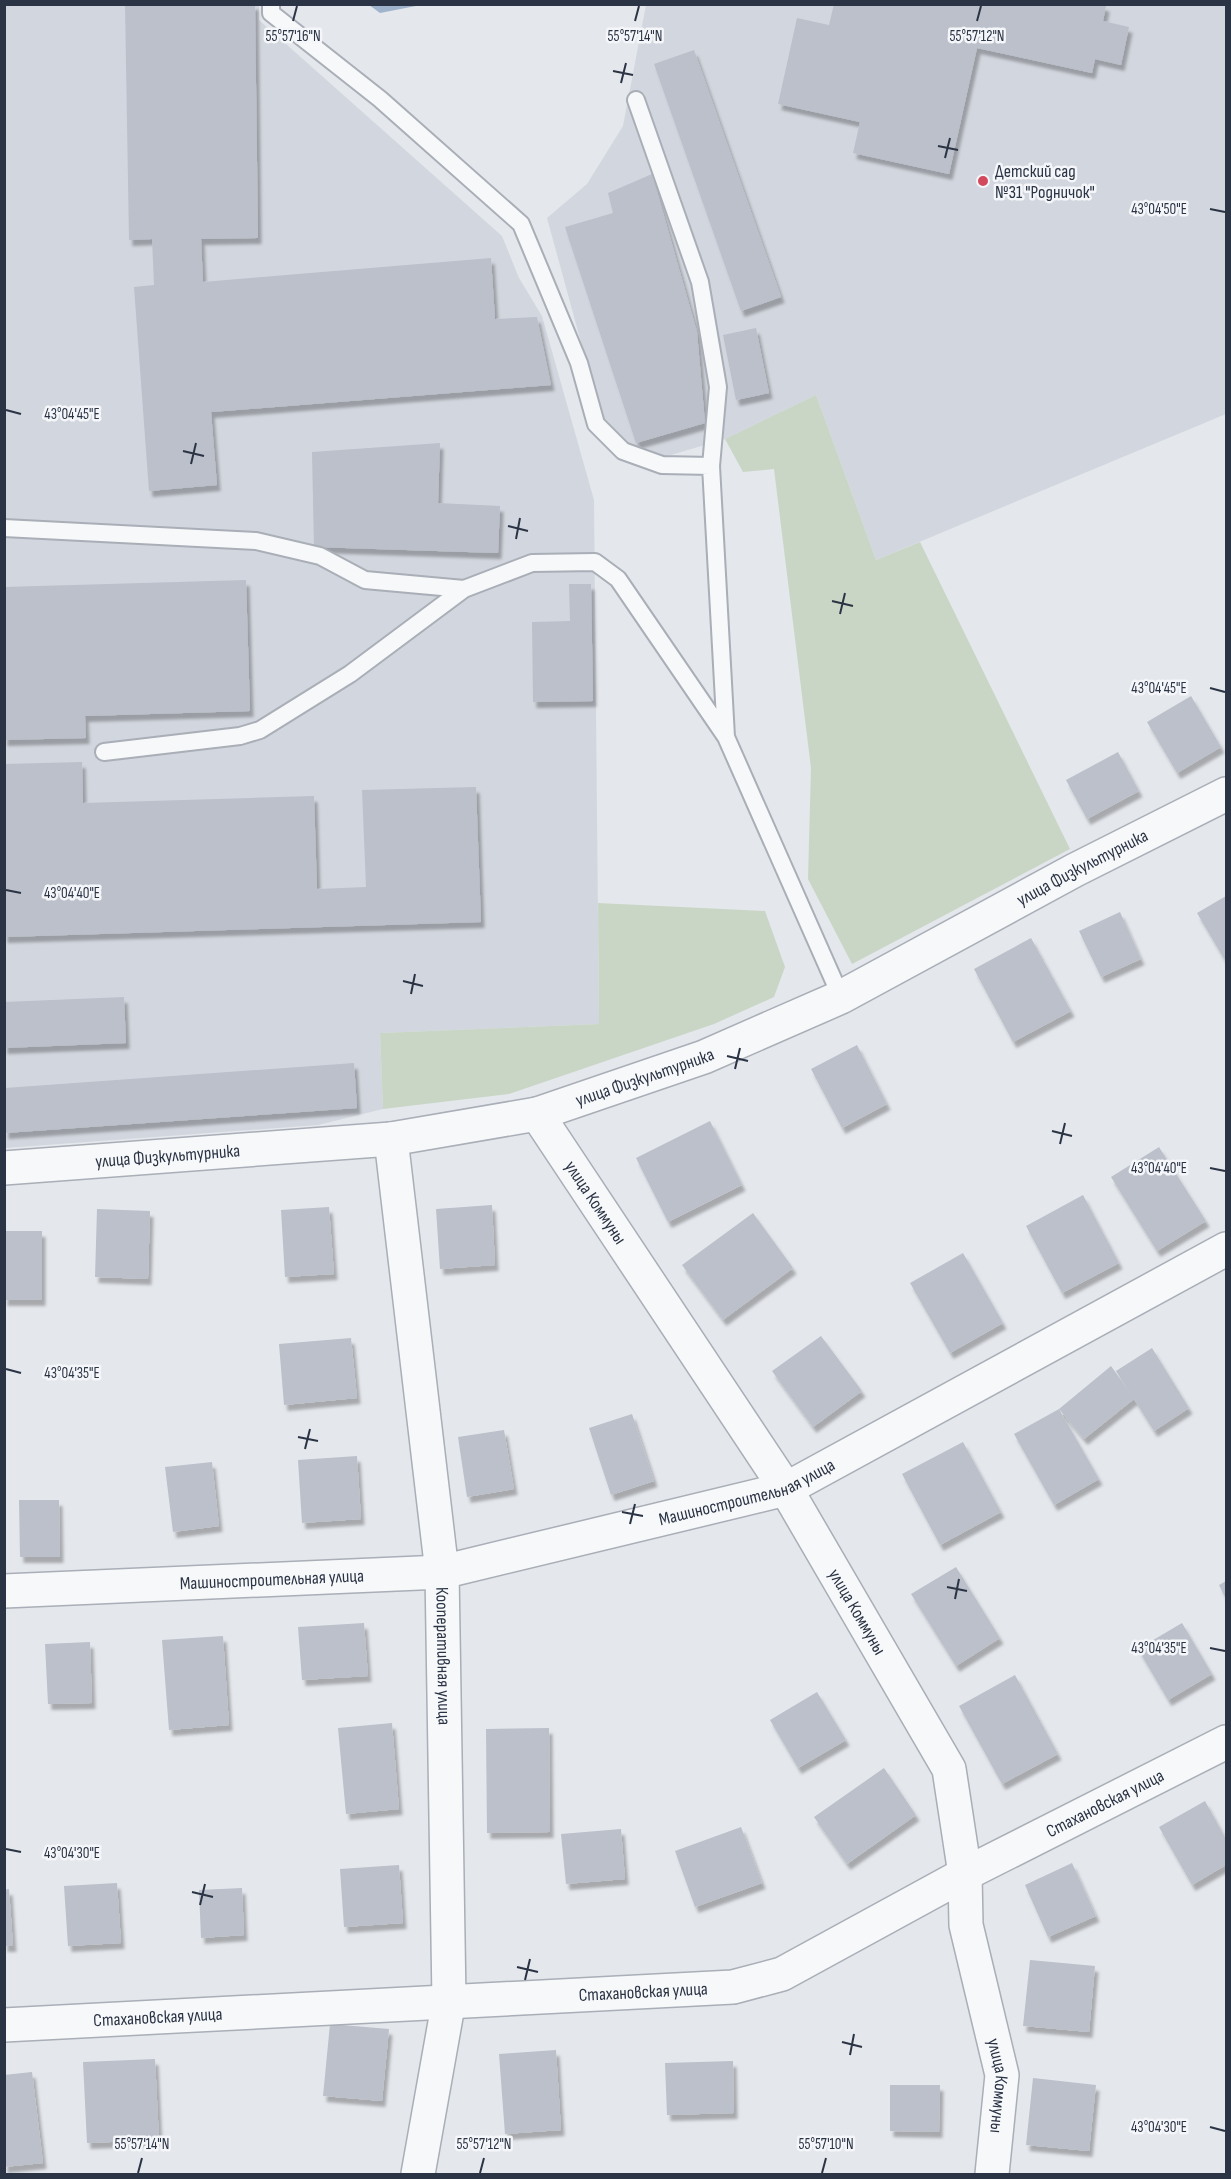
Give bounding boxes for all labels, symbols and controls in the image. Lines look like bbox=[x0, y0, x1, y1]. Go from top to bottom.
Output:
text: 55°57'16"N bbox=[265, 27, 321, 46]
text: 55°57'14"N bbox=[608, 27, 662, 46]
text: 55°57'12"N bbox=[950, 27, 1004, 46]
place label: Детский сад №31 "Родничок" bbox=[995, 161, 1095, 203]
marker: Детский сад №31 "Родничок" bbox=[976, 174, 990, 188]
text: 43°04'50"E bbox=[1131, 200, 1187, 219]
text: 43°04'45"E bbox=[44, 405, 100, 424]
text: 43°04'45"E bbox=[1131, 679, 1187, 698]
street label: улица Физкультурника bbox=[1013, 825, 1152, 911]
text: 43°04'40"E bbox=[44, 884, 100, 903]
street label: улица Физкультурника bbox=[573, 1044, 718, 1111]
street label: улица Физкультурника bbox=[94, 1140, 241, 1172]
street label: улица Коммуны bbox=[560, 1157, 630, 1248]
text: 43°04'40"E bbox=[1131, 1159, 1187, 1178]
text: 43°04'35"E bbox=[44, 1364, 100, 1383]
street label: Машиностроительная улица bbox=[657, 1454, 839, 1530]
street label: Машиностроительная улица bbox=[179, 1565, 364, 1594]
street label: улица Коммуны bbox=[824, 1565, 890, 1659]
street label: Кооперативная улица bbox=[431, 1587, 455, 1725]
text: 43°04'35"E bbox=[1131, 1639, 1187, 1658]
street label: Стахановская улица bbox=[1043, 1765, 1168, 1842]
text: 43°04'30"E bbox=[44, 1844, 100, 1863]
street label: Стахановская улица bbox=[578, 1978, 708, 2006]
street label: Стахановская улица bbox=[93, 2004, 223, 2031]
street label: улица Коммуны bbox=[983, 2036, 1012, 2134]
text: 43°04'30"E bbox=[1131, 2118, 1187, 2137]
text: 55°57'14"N bbox=[115, 2135, 169, 2154]
text: 55°57'12"N bbox=[457, 2135, 511, 2154]
text: 55°57'10"N bbox=[798, 2135, 854, 2154]

